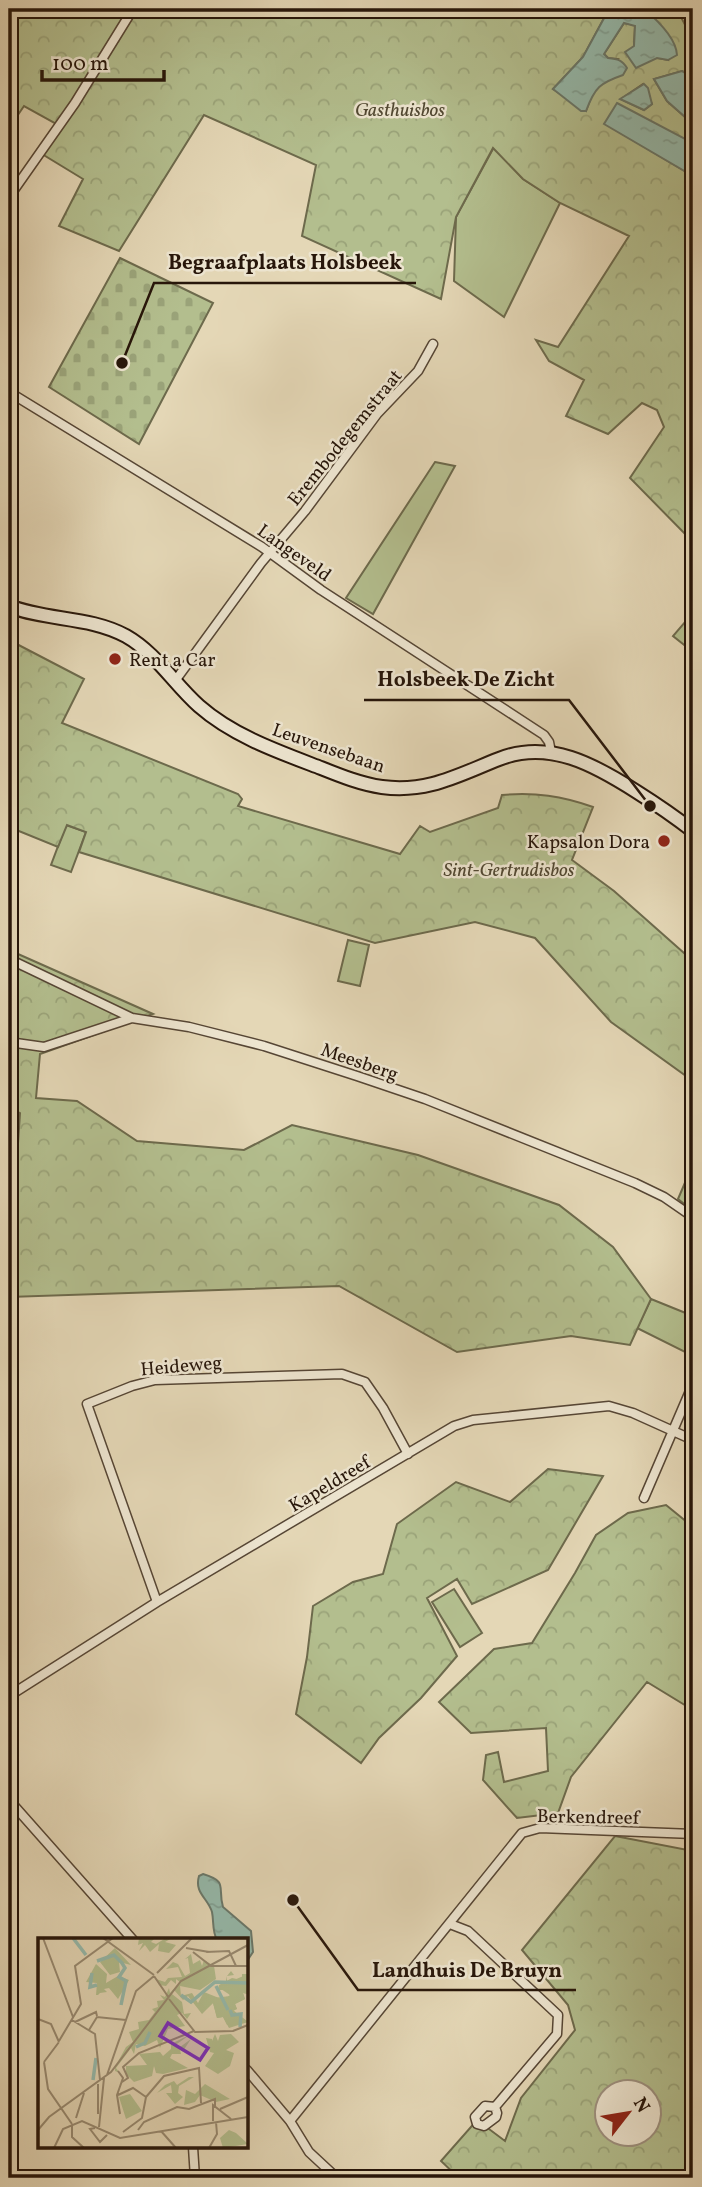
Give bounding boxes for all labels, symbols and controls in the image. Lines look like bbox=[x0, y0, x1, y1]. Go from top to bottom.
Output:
scale bar bbox=[42, 38, 164, 82]
text: 100 m bbox=[52, 50, 109, 79]
park label: Gasthuisbos bbox=[355, 98, 445, 124]
callout: Begraafplaats Holsbeek bbox=[154, 241, 416, 283]
text: Begraafplaats Holsbeek bbox=[168, 249, 402, 278]
street label: Erembodegemstraat bbox=[282, 364, 409, 512]
street label: Langeveld bbox=[251, 519, 336, 589]
place label: Rent a Car bbox=[129, 648, 216, 674]
marker: Rent a Car bbox=[107, 651, 123, 667]
callout: Holsbeek De Zicht bbox=[364, 658, 569, 700]
text: Holsbeek De Zicht bbox=[377, 666, 555, 695]
street label: Leuvensebaan bbox=[268, 717, 388, 780]
place label: Kapsalon Dora bbox=[527, 830, 650, 856]
marker: Kapsalon Dora bbox=[656, 833, 672, 849]
park label: Sint-Gertrudisbos bbox=[443, 858, 575, 884]
street label: Meesberg bbox=[317, 1037, 402, 1088]
street label: Heideweg bbox=[139, 1350, 223, 1384]
street label: Kapeldreef bbox=[284, 1449, 377, 1519]
street label: Berkendreef bbox=[537, 1804, 641, 1832]
inset map bbox=[38, 1938, 248, 2148]
callout: Landhuis De Bruyn bbox=[358, 1948, 576, 1990]
text: Landhuis De Bruyn bbox=[372, 1957, 562, 1986]
north arrow bbox=[594, 2078, 664, 2148]
text: N bbox=[626, 2093, 656, 2118]

